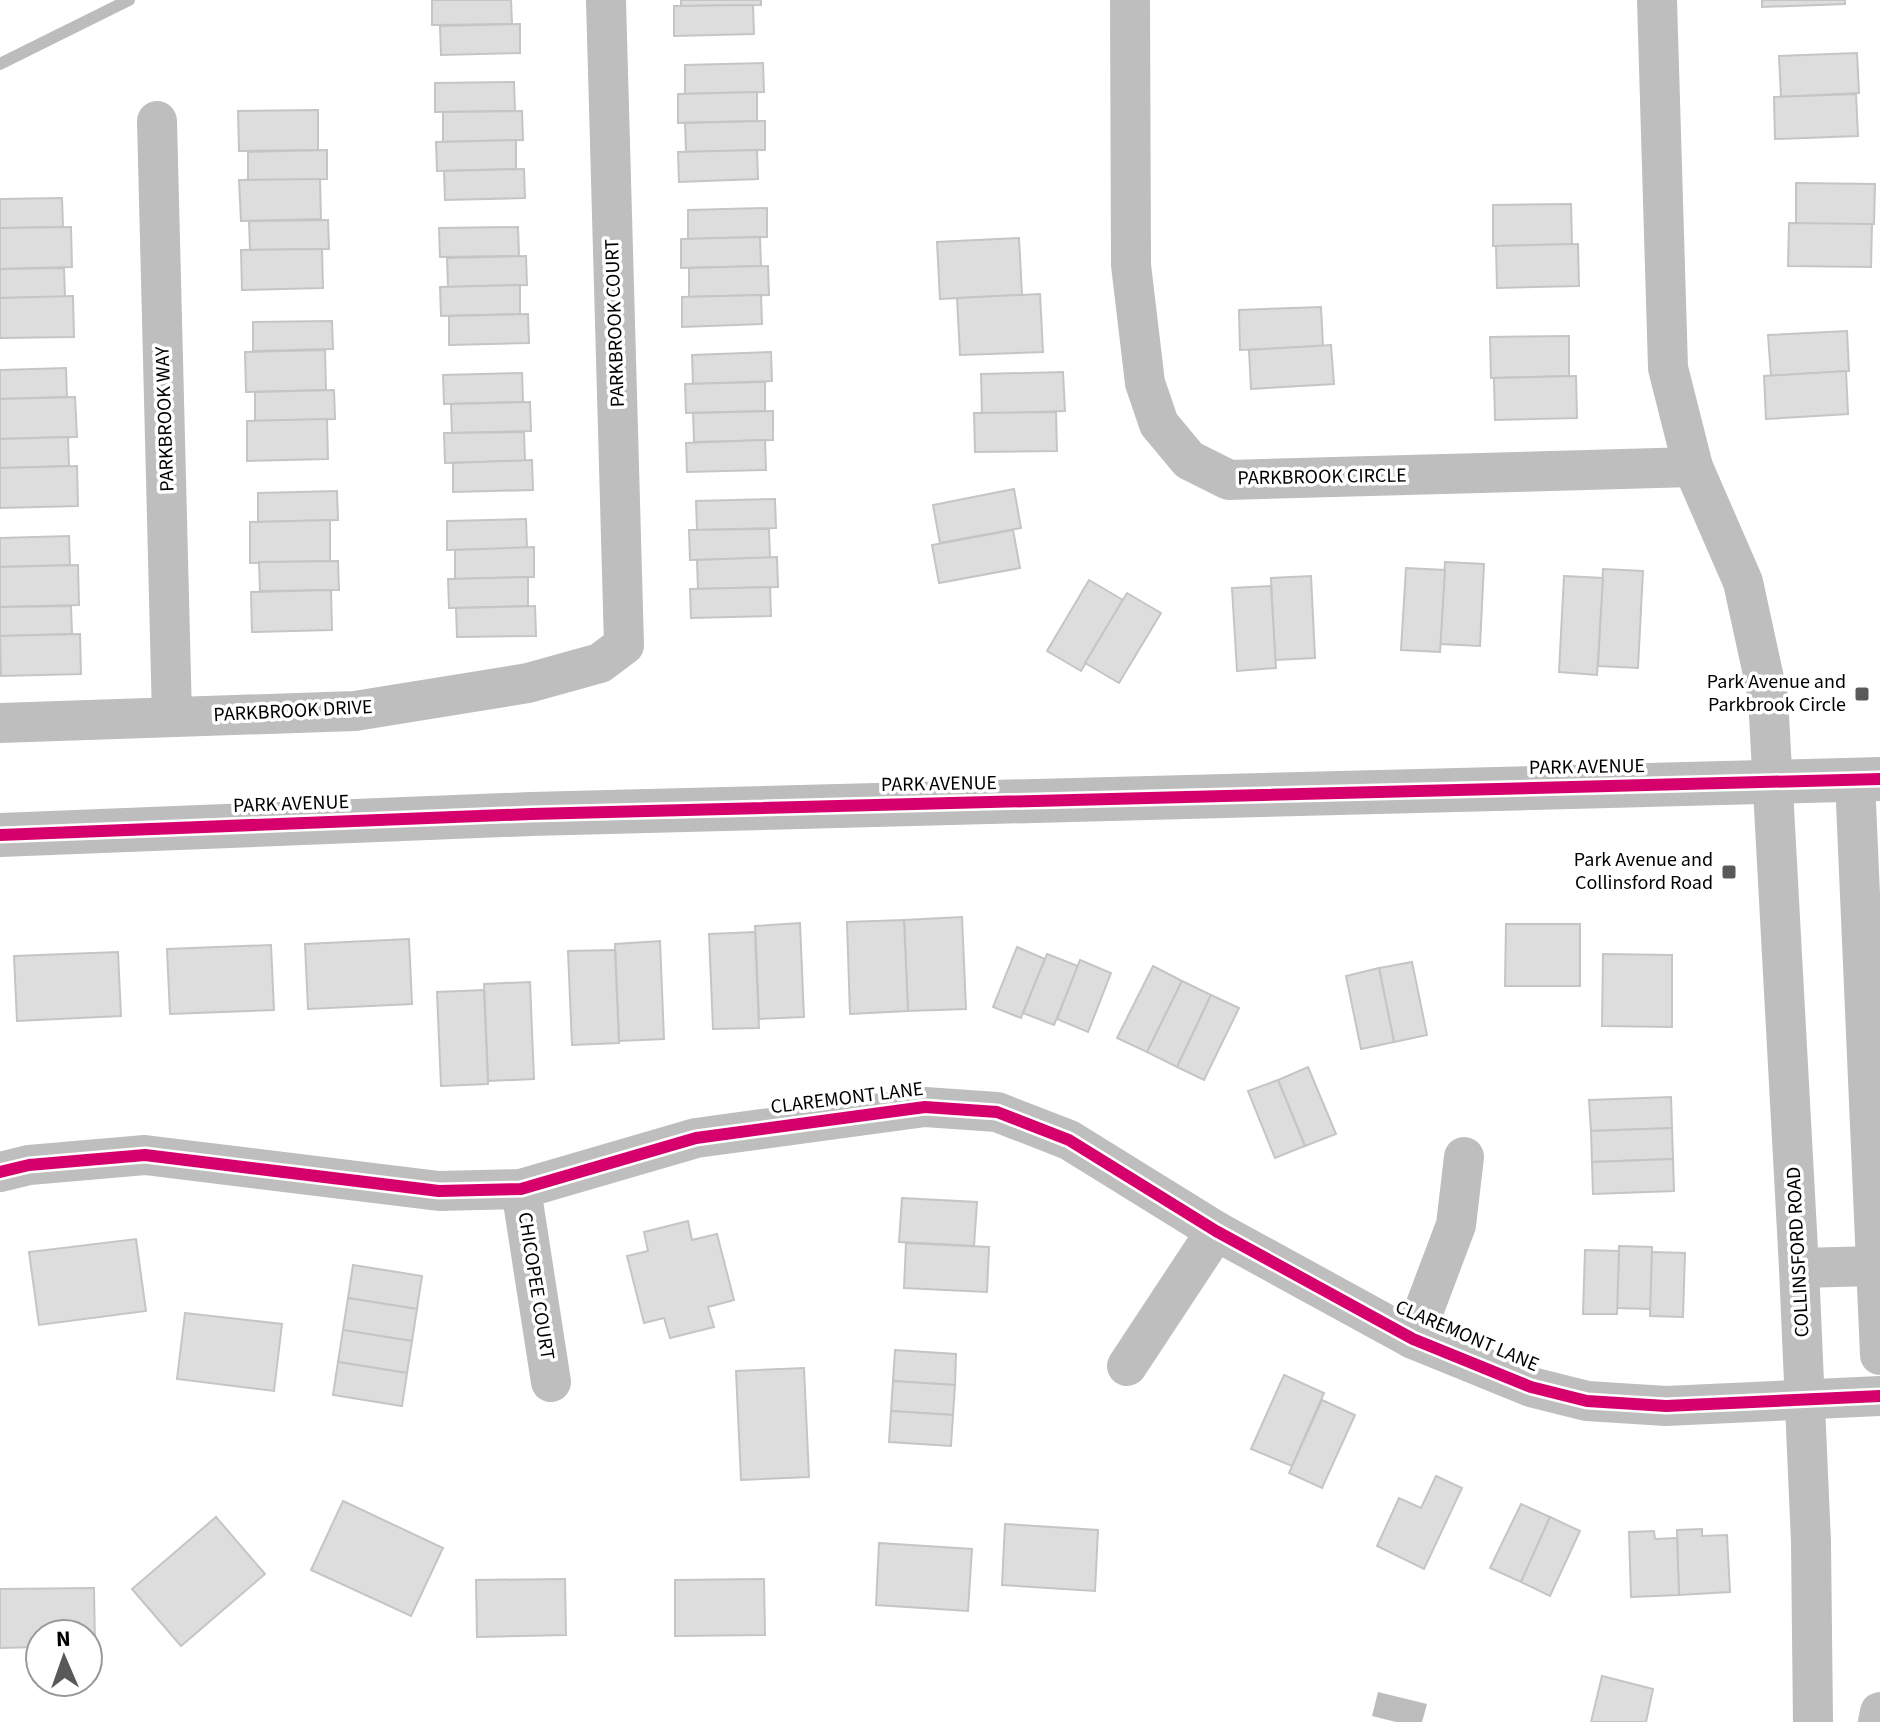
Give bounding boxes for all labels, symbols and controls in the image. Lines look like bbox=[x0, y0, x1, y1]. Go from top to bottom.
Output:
street label: PARKBROOK COURT bbox=[598, 238, 632, 408]
street label: PARKBROOK WAY bbox=[148, 345, 182, 492]
street label: PARKBROOK CIRCLE bbox=[1237, 462, 1407, 492]
place label: Park Avenue and Parkbrook Circle bbox=[1707, 668, 1846, 719]
marker: Park Avenue and Parkbrook Circle bbox=[1853, 685, 1871, 703]
street label: PARKBROOK DRIVE bbox=[213, 693, 373, 729]
street label: PARK AVENUE bbox=[1529, 752, 1645, 782]
street label: PARK AVENUE bbox=[881, 769, 997, 799]
street label: PARK AVENUE bbox=[233, 788, 349, 820]
place label: Park Avenue and Collinsford Road bbox=[1574, 846, 1713, 897]
marker: Park Avenue and Collinsford Road bbox=[1720, 863, 1738, 881]
street label: CLAREMONT LANE bbox=[769, 1075, 925, 1121]
street label: COLLINSFORD ROAD bbox=[1780, 1166, 1816, 1338]
street label: CHICOPEE COURT bbox=[511, 1210, 562, 1362]
street label: CLAREMONT LANE bbox=[1391, 1293, 1543, 1379]
north arrow bbox=[24, 1618, 104, 1698]
text: N bbox=[55, 1623, 71, 1655]

